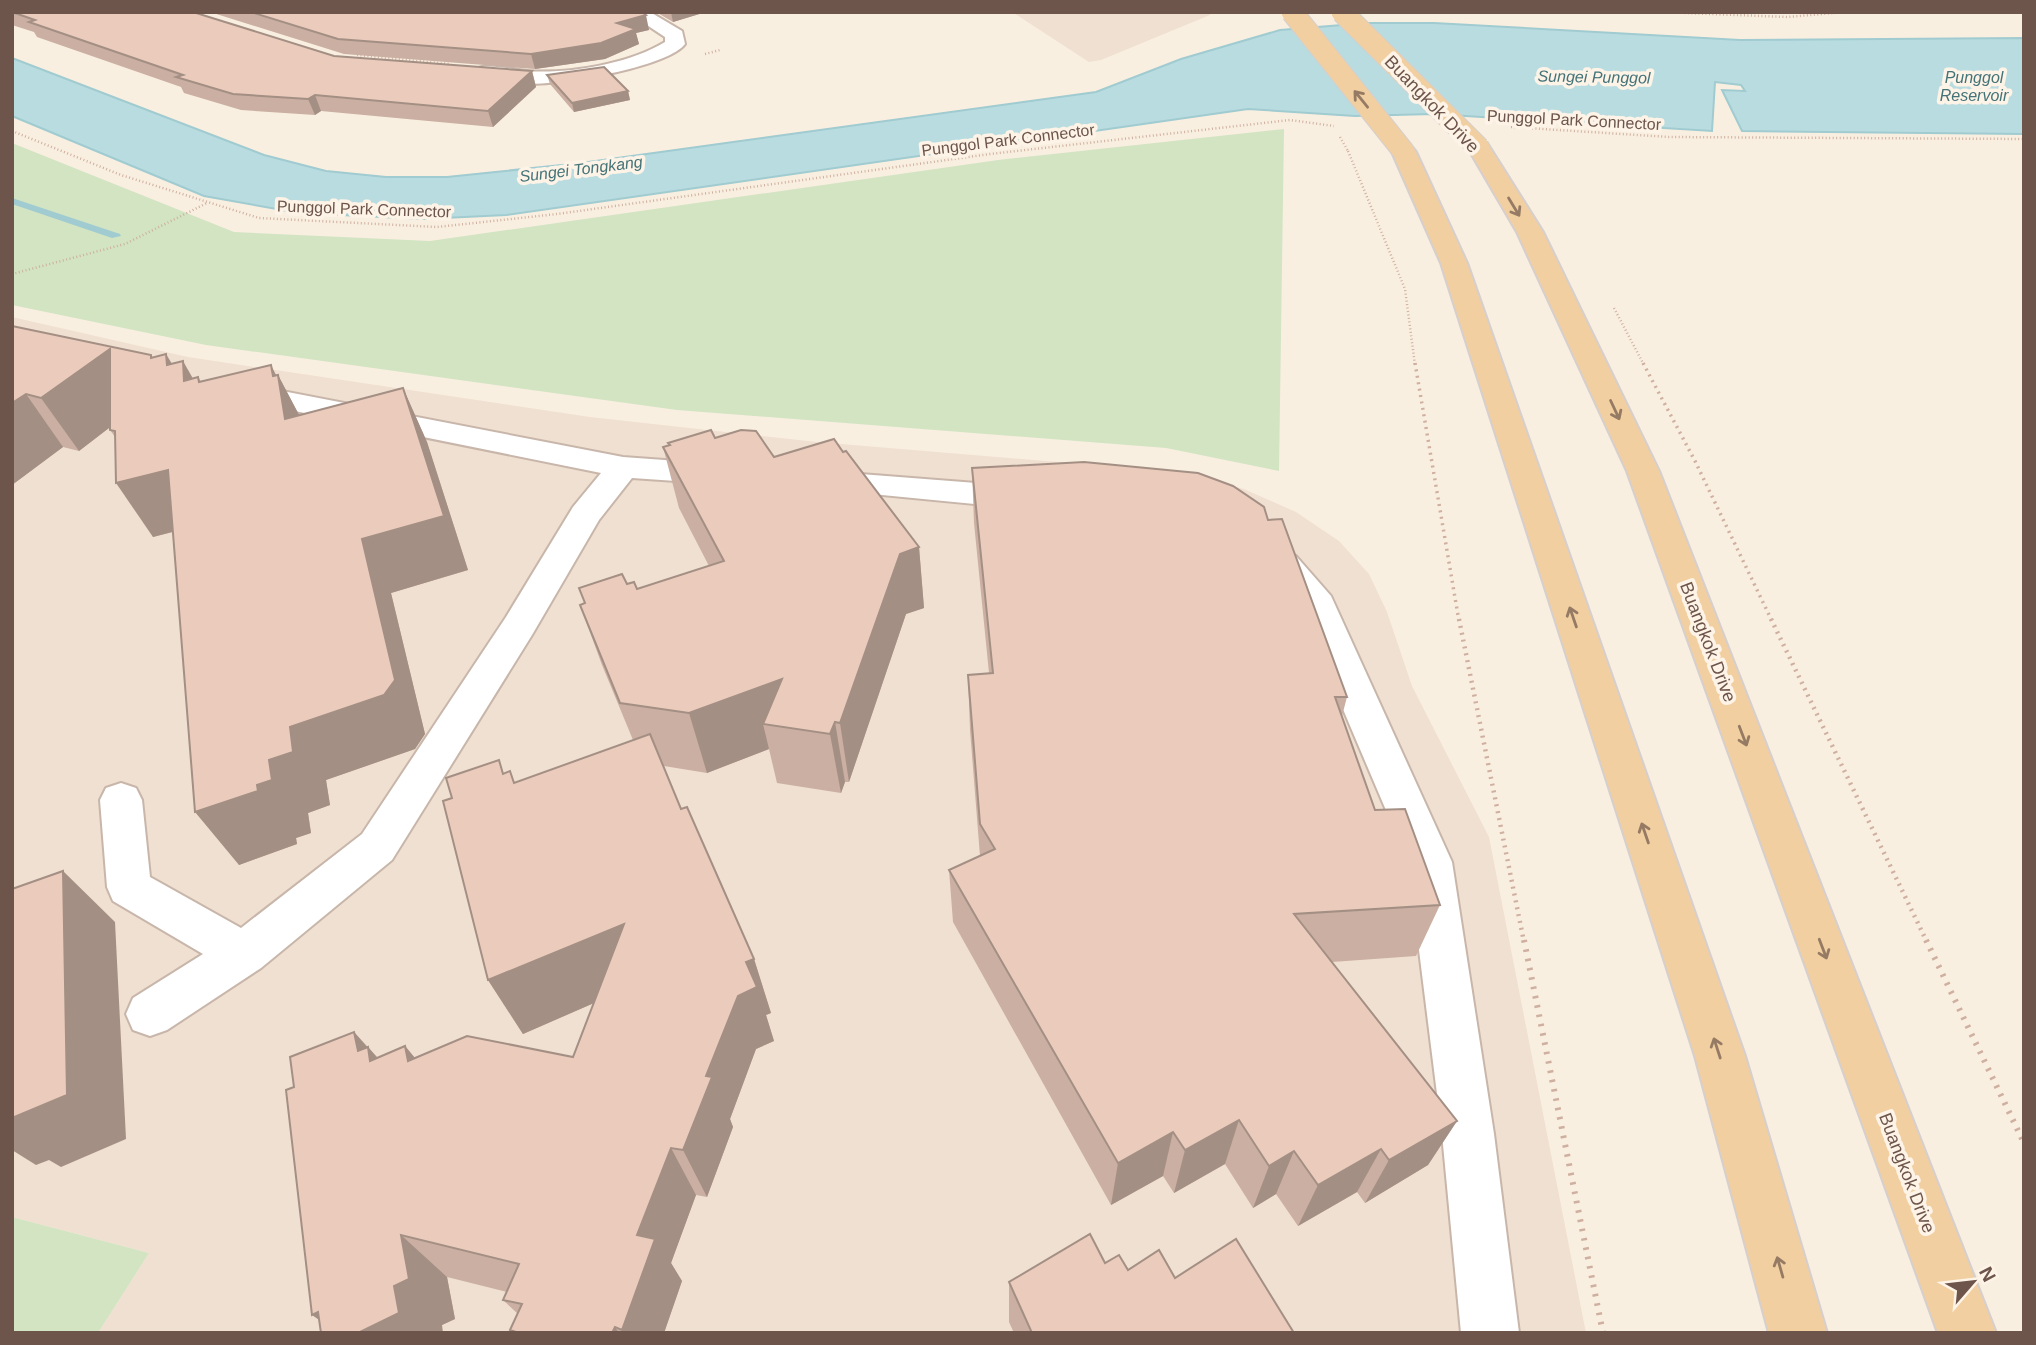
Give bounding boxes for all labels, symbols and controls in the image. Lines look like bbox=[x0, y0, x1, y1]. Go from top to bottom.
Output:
street label: Buangkok Drive bbox=[1381, 51, 1483, 157]
water label: Sungei Punggol bbox=[1537, 68, 1651, 86]
water label: Punggol Reservoir bbox=[1940, 69, 2009, 104]
one-way arrow bbox=[1354, 90, 1369, 108]
street label: Punggol Park Connector bbox=[1487, 107, 1662, 133]
street label: Punggol Park Connector bbox=[920, 121, 1096, 159]
water label: Sungei Tongkang bbox=[518, 153, 644, 185]
one-way arrow bbox=[1508, 196, 1522, 216]
street label: Punggol Park Connector bbox=[277, 197, 452, 221]
one-way arrow bbox=[1609, 399, 1622, 421]
street label: Buangkok Drive bbox=[1676, 579, 1740, 705]
one-way arrow bbox=[1566, 606, 1579, 628]
one-way arrow bbox=[1738, 725, 1750, 746]
one-way arrow bbox=[1638, 822, 1650, 844]
one-way arrow bbox=[1818, 937, 1830, 959]
one-way arrow bbox=[1710, 1038, 1722, 1060]
street label: Buangkok Drive bbox=[1875, 1110, 1939, 1236]
north arrow bbox=[1938, 1247, 2008, 1317]
one-way arrow bbox=[1772, 1256, 1785, 1278]
text: N bbox=[1975, 1263, 2000, 1285]

